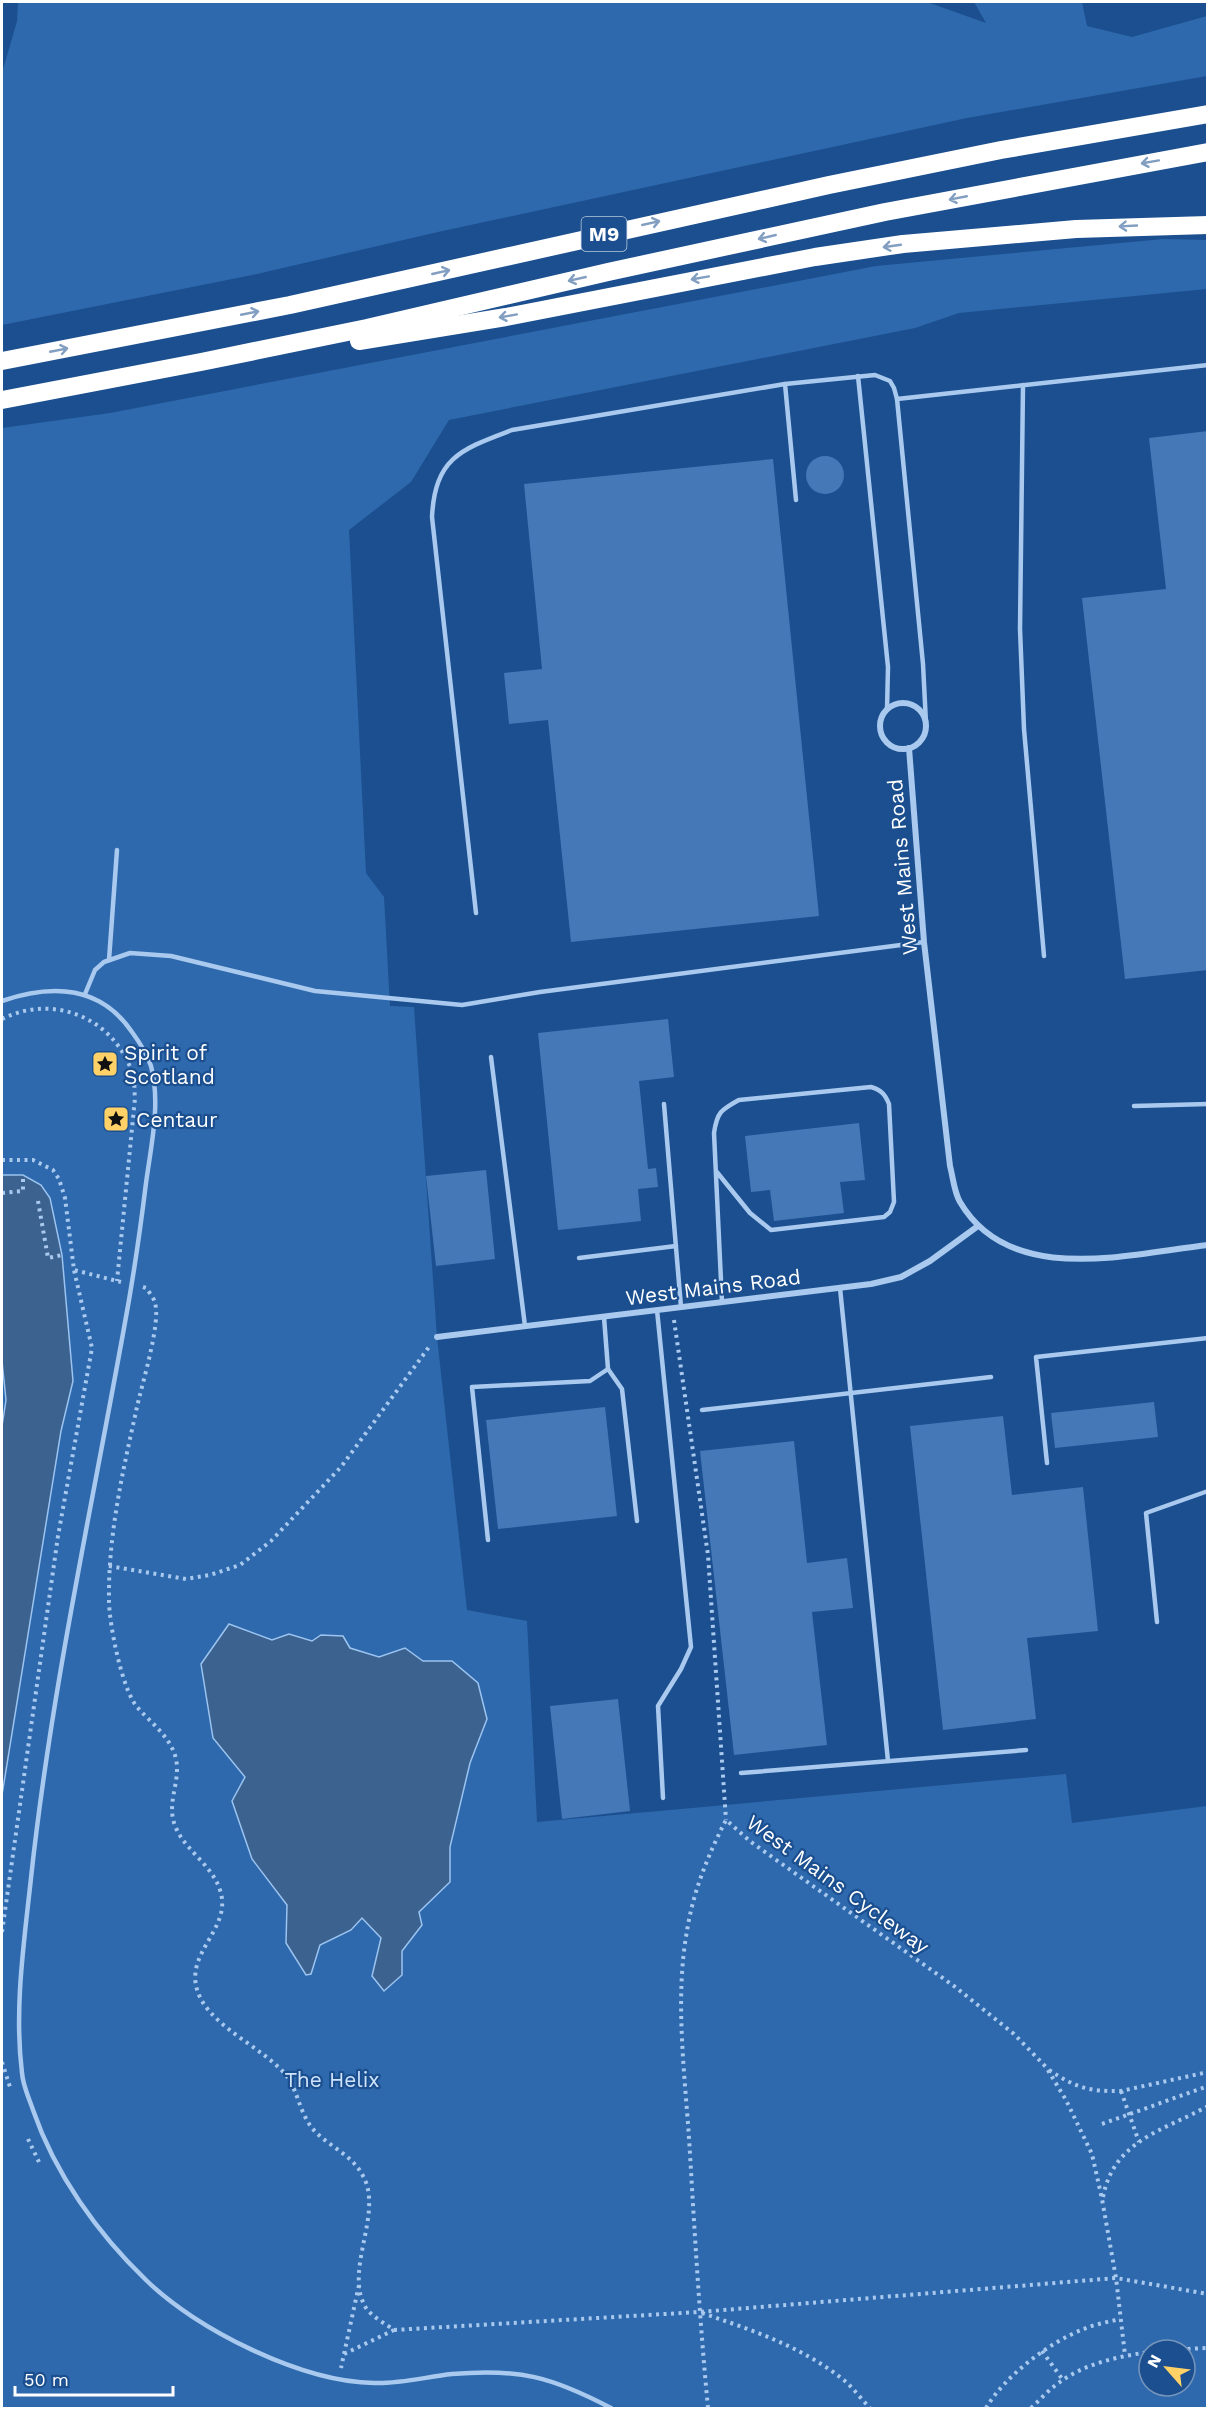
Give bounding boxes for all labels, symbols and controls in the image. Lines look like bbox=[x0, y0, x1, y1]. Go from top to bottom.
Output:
one-way arrow bbox=[1141, 157, 1160, 168]
one-way arrow bbox=[949, 193, 968, 204]
road number: M9 bbox=[582, 217, 626, 251]
one-way arrow bbox=[642, 217, 661, 229]
one-way arrow bbox=[1119, 221, 1139, 232]
one-way arrow bbox=[758, 232, 777, 243]
one-way arrow bbox=[883, 240, 902, 251]
one-way arrow bbox=[431, 266, 450, 278]
one-way arrow bbox=[690, 273, 710, 284]
one-way arrow bbox=[568, 274, 587, 285]
one-way arrow bbox=[240, 307, 260, 318]
one-way arrow bbox=[499, 311, 519, 322]
one-way arrow bbox=[49, 345, 68, 356]
street label: West Mains Road bbox=[882, 778, 922, 956]
place label: Spirit of Scotland bbox=[124, 1040, 215, 1089]
place icon: Spirit of Scotland bbox=[90, 1049, 120, 1079]
place icon: Centaur bbox=[101, 1104, 131, 1134]
place label: Centaur bbox=[136, 1107, 218, 1132]
street label: West Mains Road bbox=[624, 1264, 802, 1310]
street label: West Mains Cycleway bbox=[742, 1809, 934, 1959]
park label: The Helix bbox=[284, 2067, 380, 2092]
north arrow bbox=[1137, 2338, 1197, 2398]
text: N bbox=[1143, 2351, 1165, 2371]
scale bar bbox=[15, 2359, 172, 2397]
text: 50 m bbox=[24, 2369, 69, 2390]

